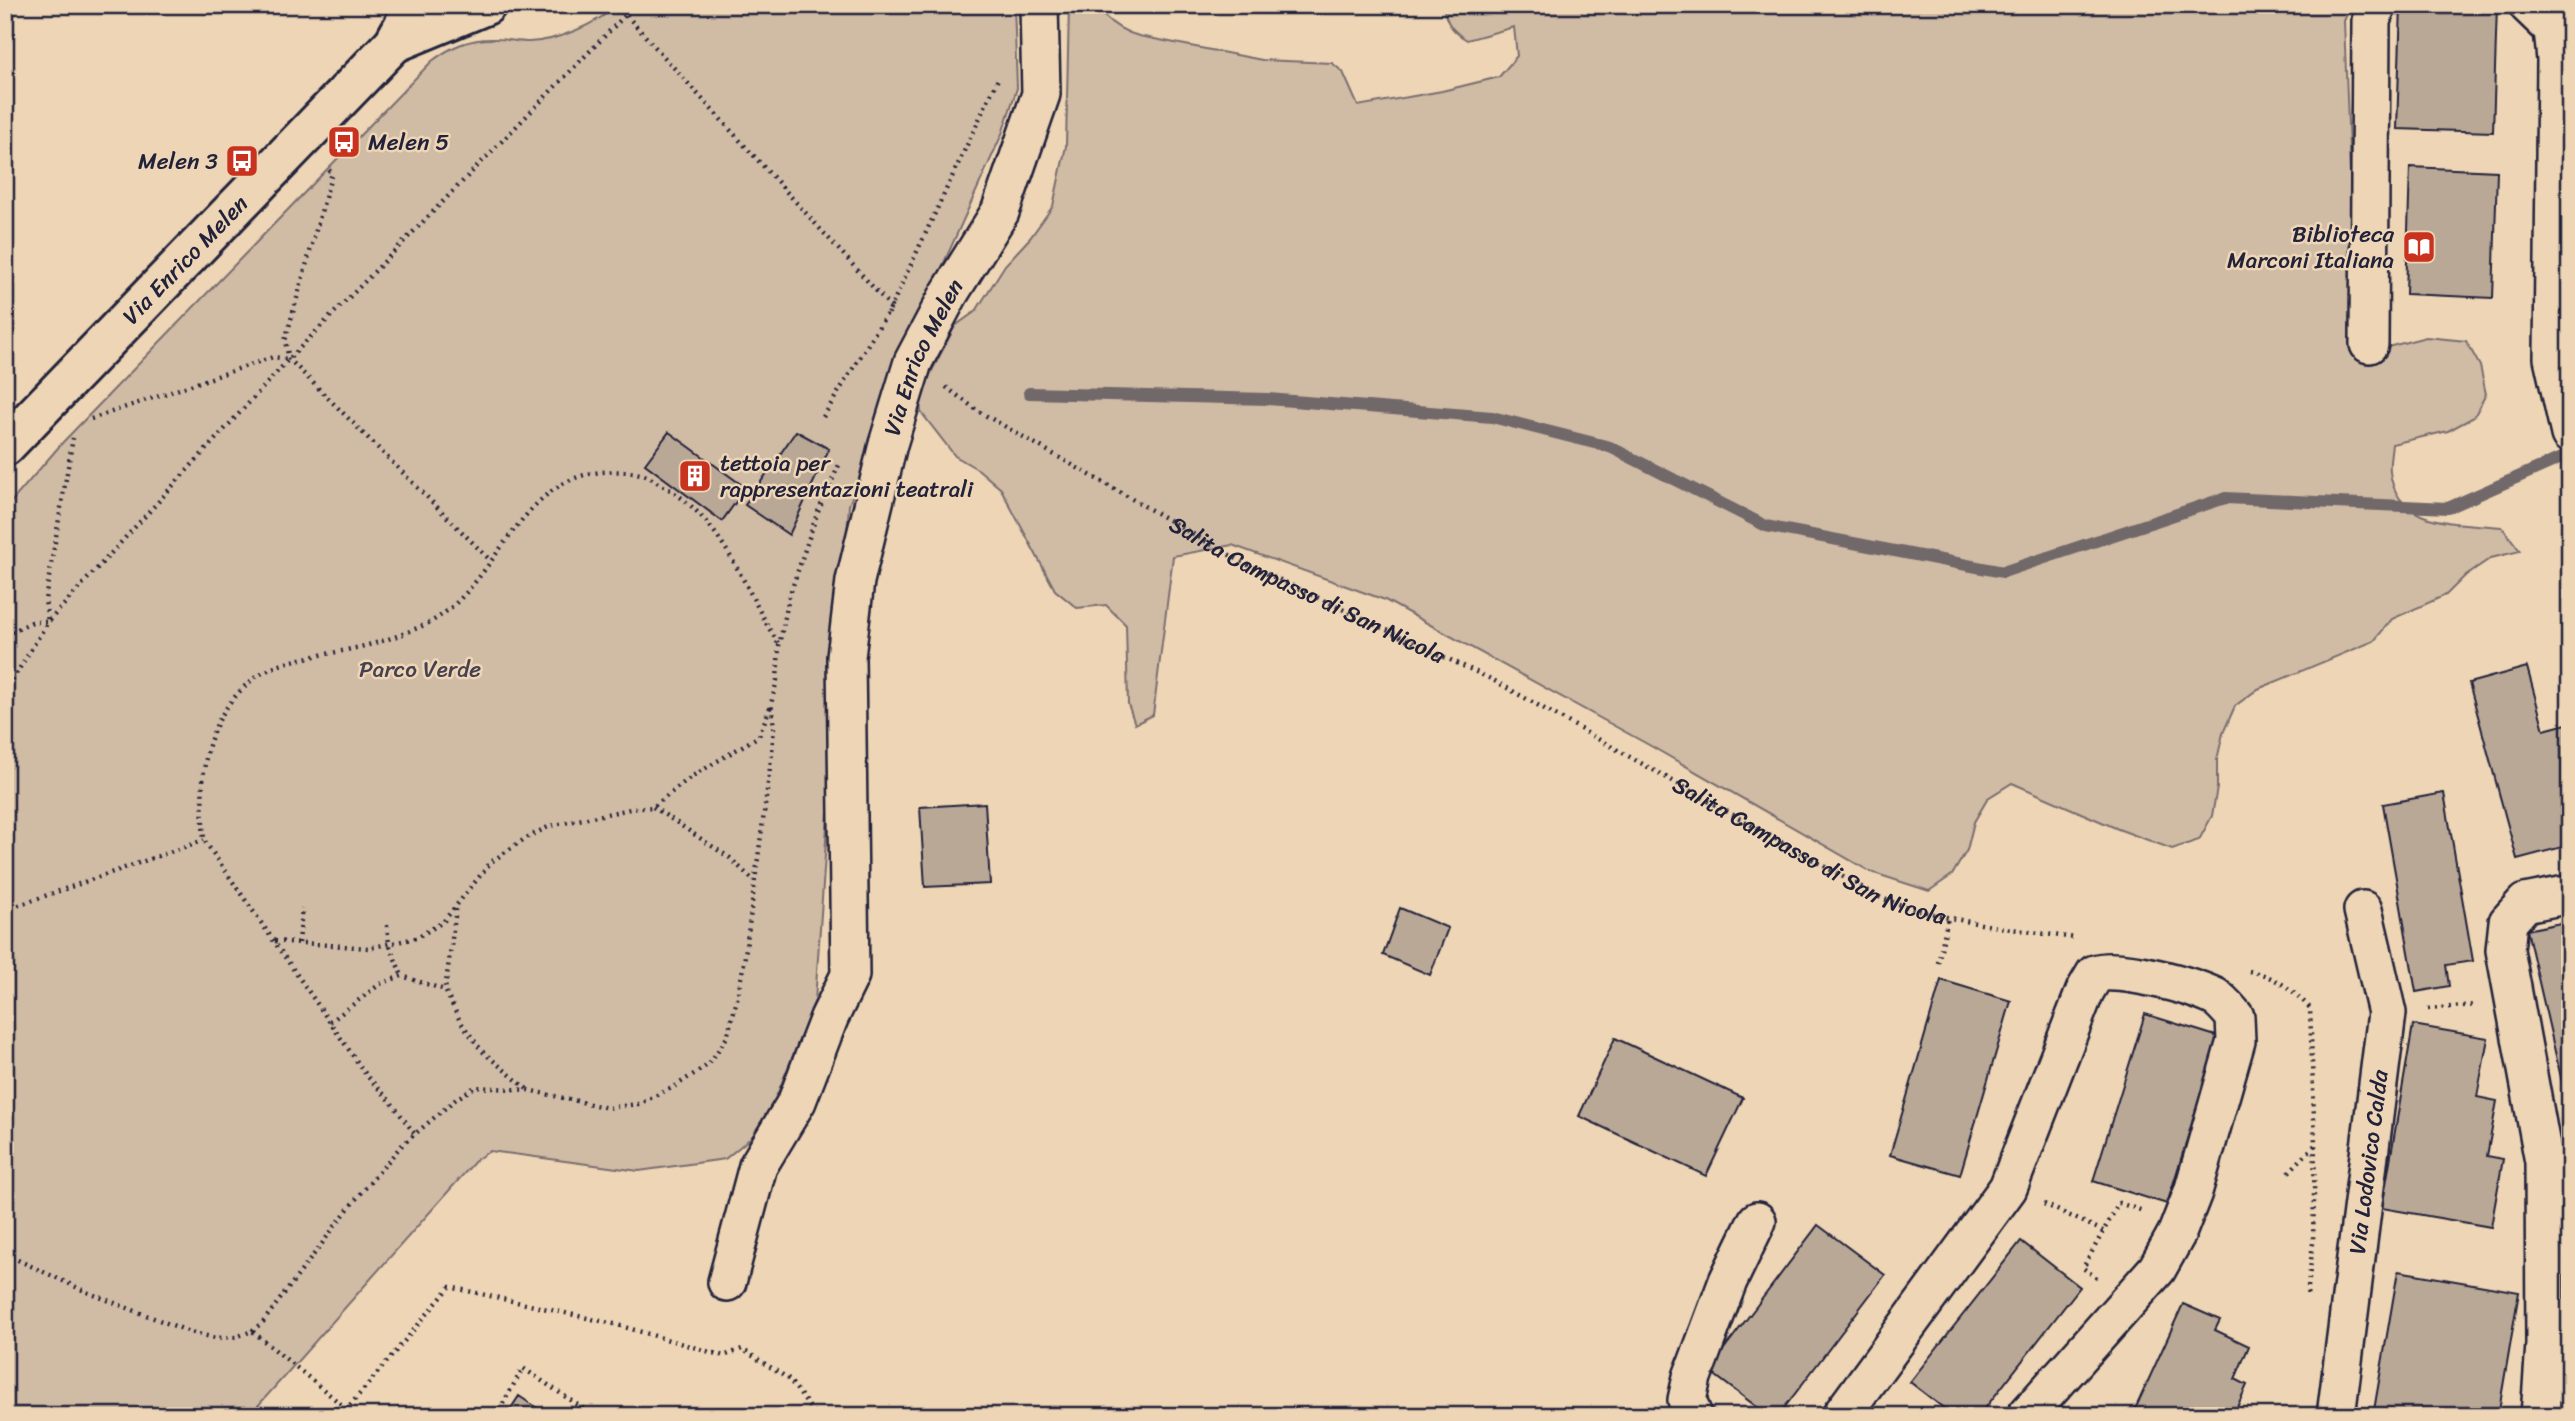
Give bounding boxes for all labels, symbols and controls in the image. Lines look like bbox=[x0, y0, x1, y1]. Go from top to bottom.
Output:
place label: Melen 5 bbox=[368, 122, 449, 163]
bus stop icon: Melen 5 bbox=[325, 123, 363, 161]
place label: Melen 3 bbox=[138, 141, 218, 182]
bus stop icon: Melen 3 bbox=[223, 142, 261, 180]
street label: Via Enrico Melen bbox=[112, 185, 258, 335]
place label: Biblioteca Marconi Italiana bbox=[2227, 214, 2394, 281]
library icon: Biblioteca Marconi Italiana bbox=[2400, 228, 2438, 266]
street label: Via Enrico Melen bbox=[872, 270, 975, 441]
place label: tettoia per rappresentazioni teatrali bbox=[720, 443, 974, 510]
building icon: tettoia per rappresentazioni teatrali bbox=[676, 457, 714, 495]
street label: Salita Campasso di San Nicola bbox=[1161, 504, 1453, 676]
park label: Parco Verde bbox=[359, 649, 481, 690]
street label: Salita Campasso di San Nicola bbox=[1665, 765, 1951, 937]
street label: Via Lodovico Calda bbox=[2337, 1067, 2401, 1257]

